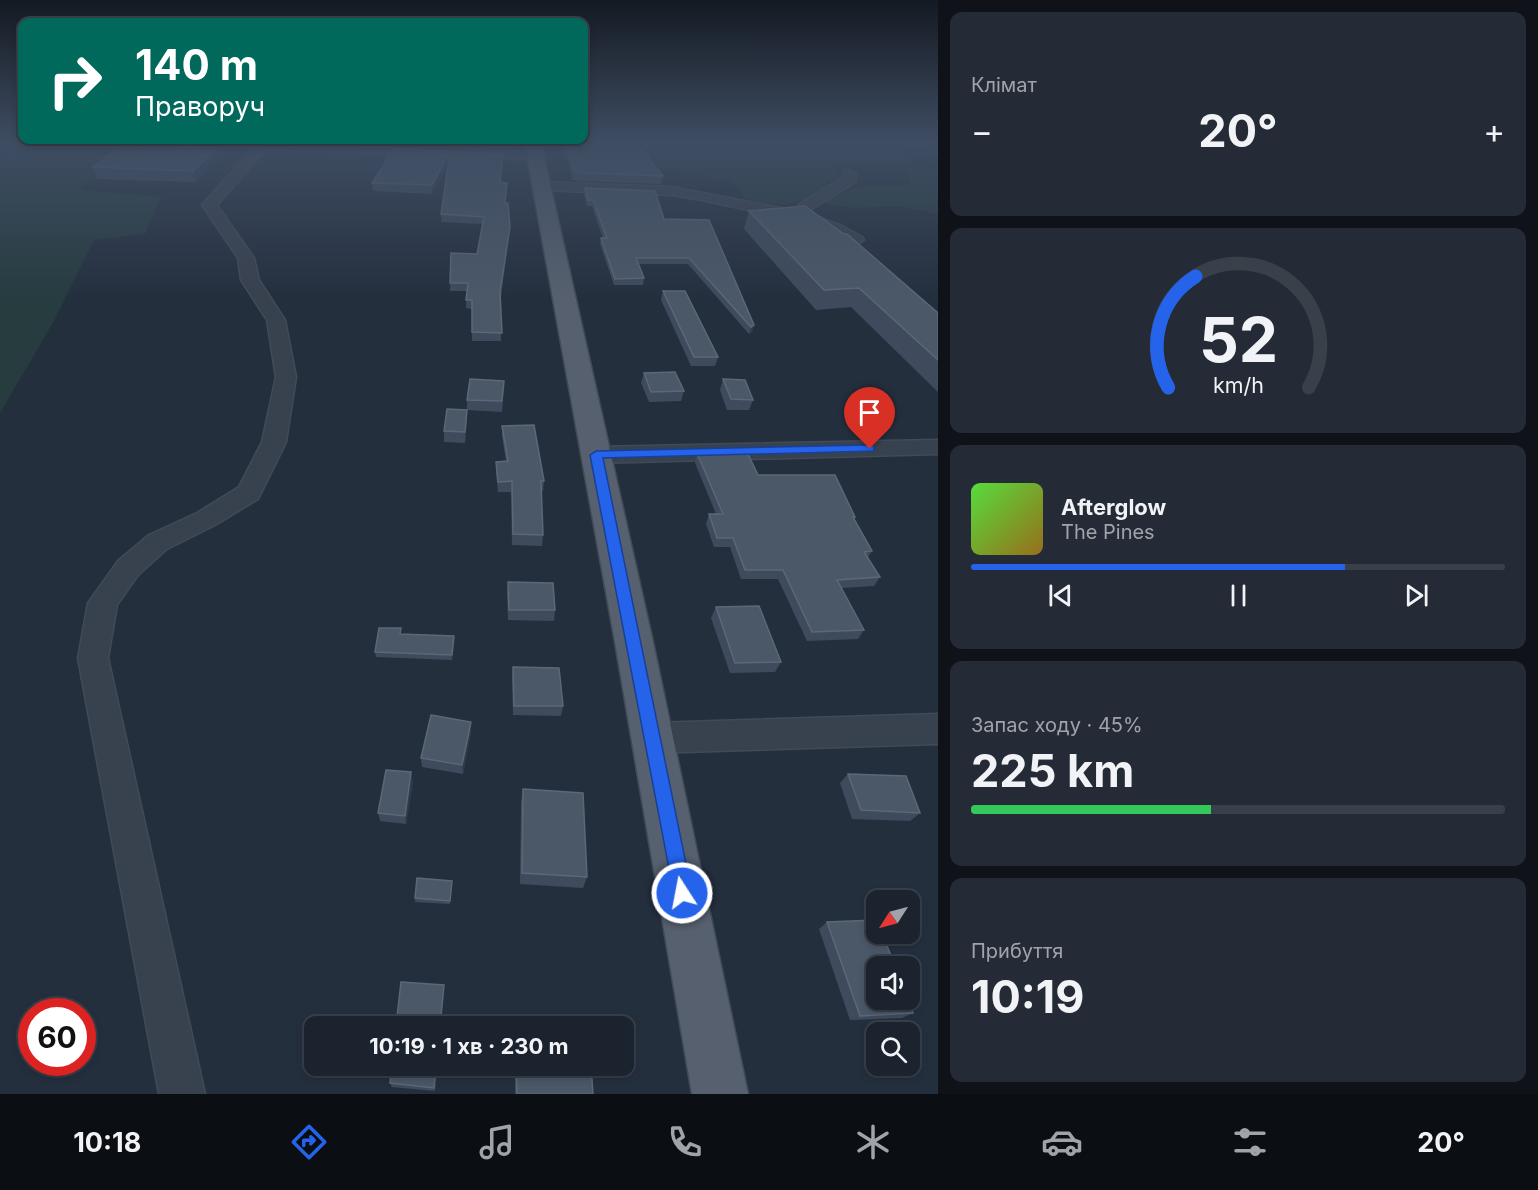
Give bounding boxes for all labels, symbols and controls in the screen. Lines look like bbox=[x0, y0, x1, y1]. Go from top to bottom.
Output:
text: 140 m bbox=[135, 39, 258, 90]
icon: right bbox=[36, 42, 114, 120]
text: Клімат bbox=[971, 73, 1037, 97]
text: Праворуч bbox=[135, 90, 265, 123]
text: 20° bbox=[1198, 103, 1278, 158]
text: − bbox=[971, 111, 993, 151]
text: + bbox=[1483, 111, 1505, 151]
text: 52 bbox=[1198, 302, 1278, 377]
text: km/h bbox=[1213, 372, 1263, 398]
pin bbox=[844, 387, 895, 449]
icon: arrive bbox=[853, 396, 886, 429]
text: Afterglow bbox=[1061, 494, 1166, 520]
text: The Pines bbox=[1061, 520, 1155, 544]
icon: previous bbox=[1044, 579, 1077, 612]
icon: pause bbox=[1222, 579, 1255, 612]
icon: next bbox=[1400, 579, 1433, 612]
text: Запас ходу · 45% bbox=[971, 713, 1143, 737]
text: 225 km bbox=[971, 743, 1134, 798]
position arrow bbox=[650, 861, 714, 925]
north arrow bbox=[866, 890, 920, 944]
map controls bbox=[866, 890, 920, 1076]
text: Прибуття bbox=[971, 939, 1063, 963]
button: sound bbox=[866, 956, 920, 1010]
text: 10:19 bbox=[971, 969, 1084, 1024]
speed limit sign: 60 bbox=[18, 998, 96, 1076]
button: search bbox=[866, 1022, 920, 1076]
text: 10:19 · 1 хв · 230 m bbox=[369, 1033, 569, 1059]
icon: directions bbox=[288, 1121, 330, 1163]
icon: music bbox=[476, 1121, 518, 1163]
icon: phone bbox=[664, 1121, 706, 1163]
icon: climate bbox=[852, 1121, 894, 1163]
icon: car bbox=[1041, 1121, 1083, 1163]
icon: filters bbox=[1229, 1121, 1271, 1163]
text: 10:18 bbox=[73, 1126, 141, 1159]
text: 20° bbox=[1417, 1126, 1465, 1159]

